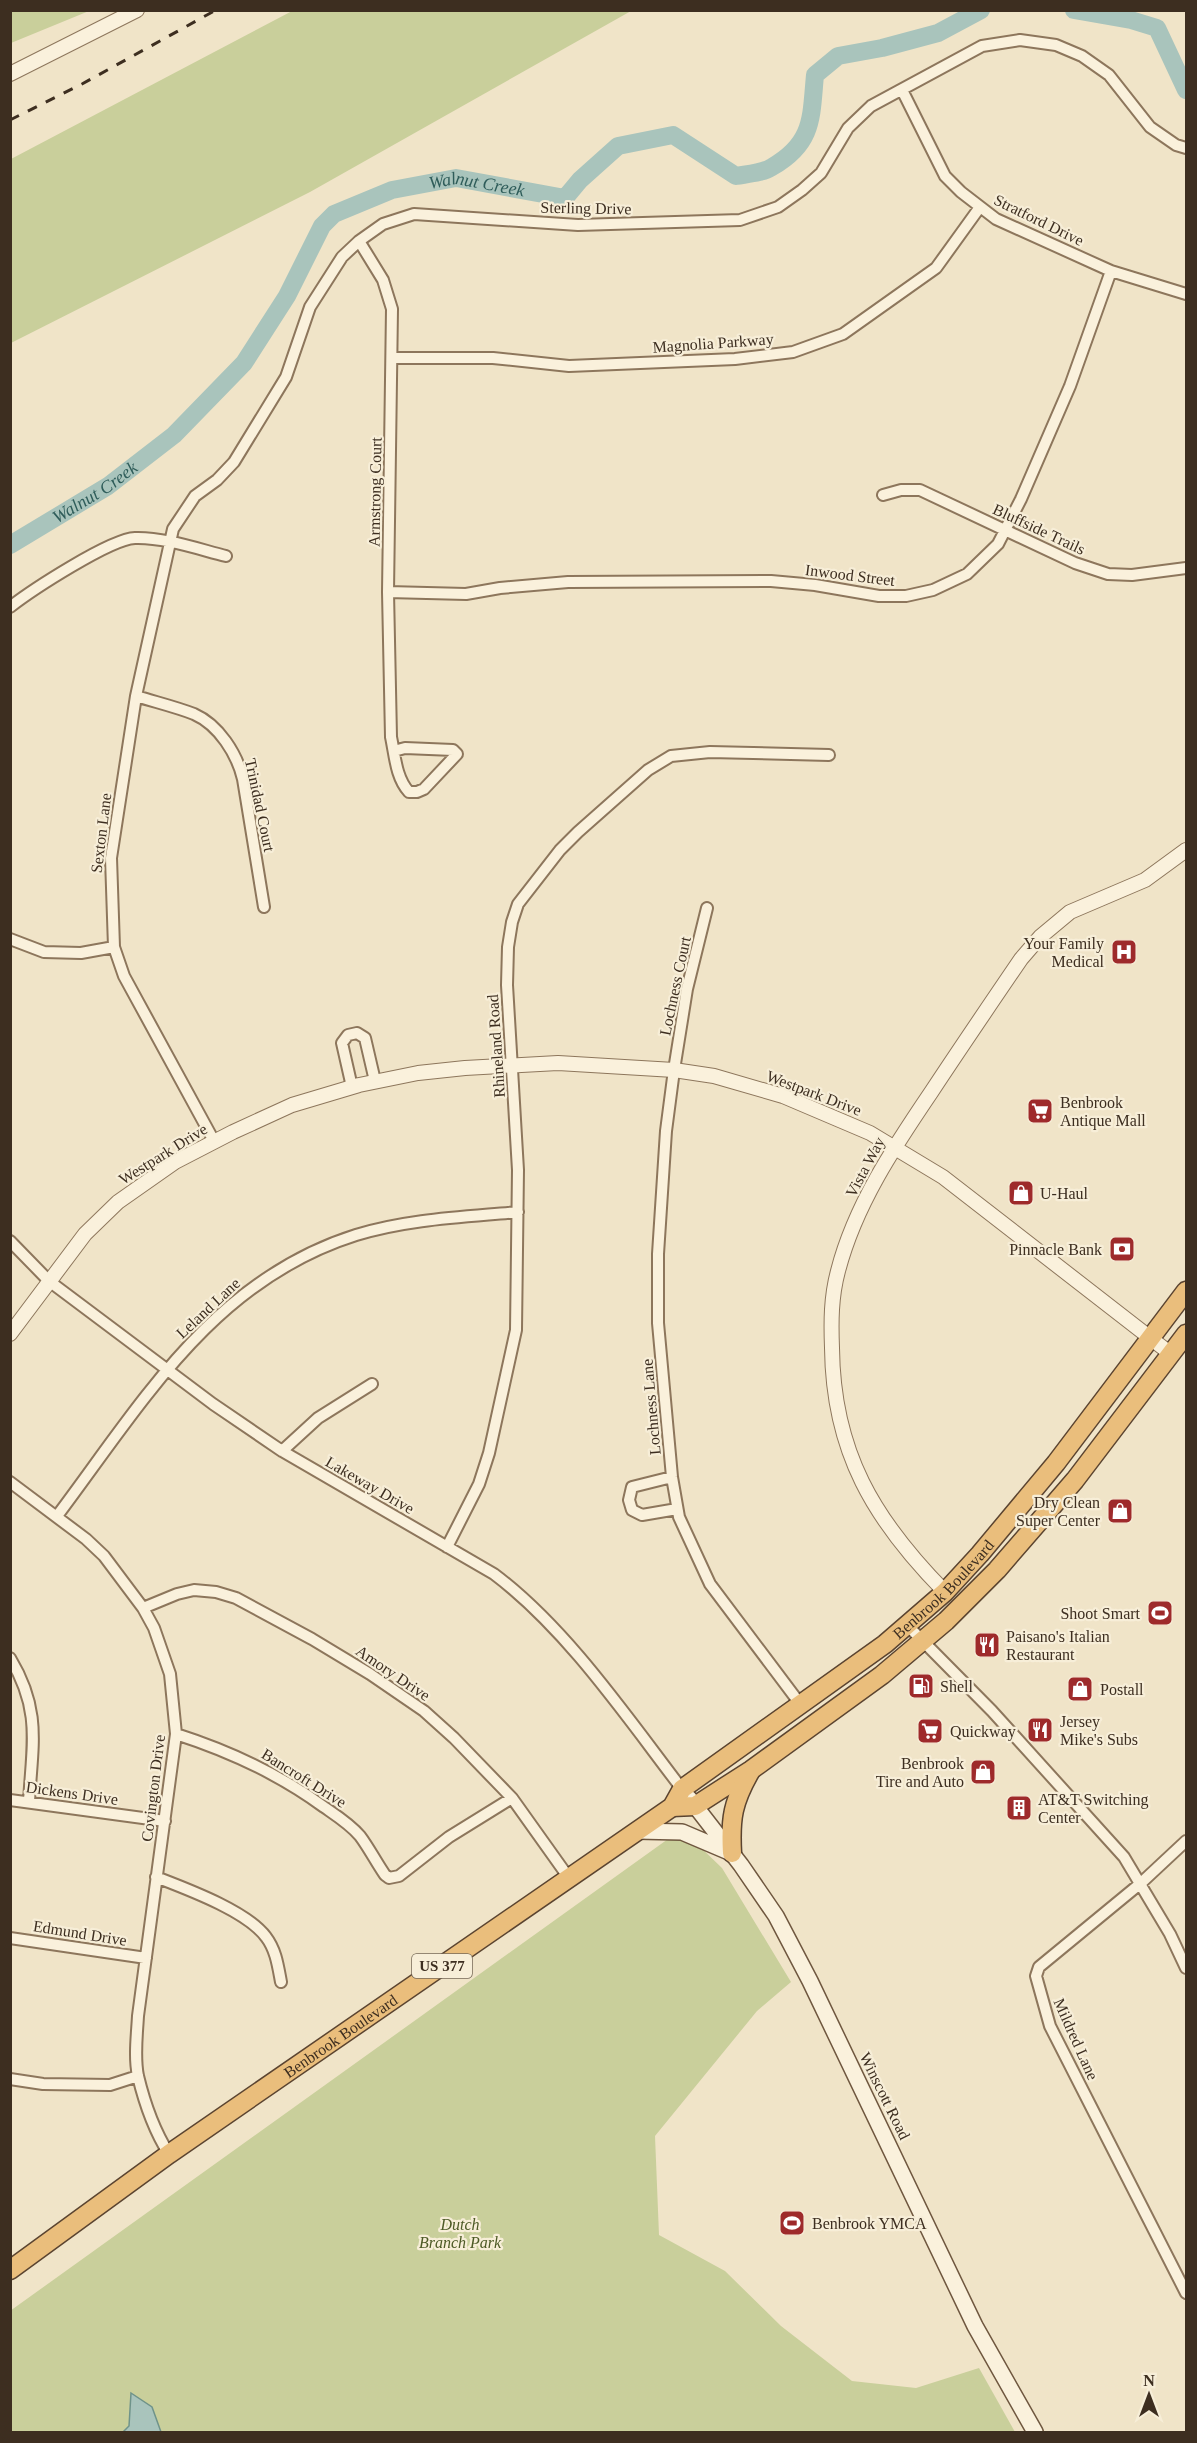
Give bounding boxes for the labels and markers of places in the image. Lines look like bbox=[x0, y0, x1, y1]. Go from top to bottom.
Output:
place label: Your Family Medical bbox=[1023, 935, 1105, 970]
hospital icon: Your Family Medical bbox=[1109, 937, 1139, 967]
place label: Benbrook Antique Mall bbox=[1060, 1094, 1146, 1130]
supermarket icon: Benbrook Antique Mall bbox=[1025, 1096, 1055, 1126]
shop icon: U-Haul bbox=[1006, 1178, 1036, 1208]
place label: U-Haul bbox=[1040, 1185, 1089, 1202]
bank icon: Pinnacle Bank bbox=[1107, 1234, 1137, 1264]
place label: Pinnacle Bank bbox=[1009, 1241, 1102, 1258]
place label: Dry Clean Super Center bbox=[1016, 1494, 1101, 1530]
shop icon: Dry Clean Super Center bbox=[1105, 1496, 1135, 1526]
sports icon: Shoot Smart bbox=[1145, 1598, 1175, 1628]
place label: Shoot Smart bbox=[1060, 1605, 1141, 1622]
place label: Paisano's Italian Restaurant bbox=[1006, 1628, 1110, 1663]
restaurant icon: Paisano's Italian Restaurant bbox=[972, 1630, 1002, 1660]
fuel station icon: Shell bbox=[906, 1671, 936, 1701]
shop icon: Postall bbox=[1065, 1674, 1095, 1704]
place label: Shell bbox=[940, 1678, 973, 1695]
place label: Postall bbox=[1100, 1681, 1144, 1698]
place label: Jersey Mike's Subs bbox=[1060, 1713, 1138, 1748]
restaurant icon: Jersey Mike's Subs bbox=[1025, 1715, 1055, 1745]
supermarket icon: Quickway bbox=[915, 1716, 945, 1746]
place label: Quickway bbox=[950, 1723, 1016, 1741]
place label: Benbrook Tire and Auto bbox=[876, 1755, 964, 1790]
shop icon: Benbrook Tire and Auto bbox=[968, 1757, 998, 1787]
place label: AT&T Switching Center bbox=[1038, 1791, 1148, 1826]
building icon: AT&T Switching Center bbox=[1004, 1793, 1034, 1823]
sports icon: Benbrook YMCA bbox=[777, 2208, 807, 2238]
place label: Benbrook YMCA bbox=[812, 2215, 927, 2232]

